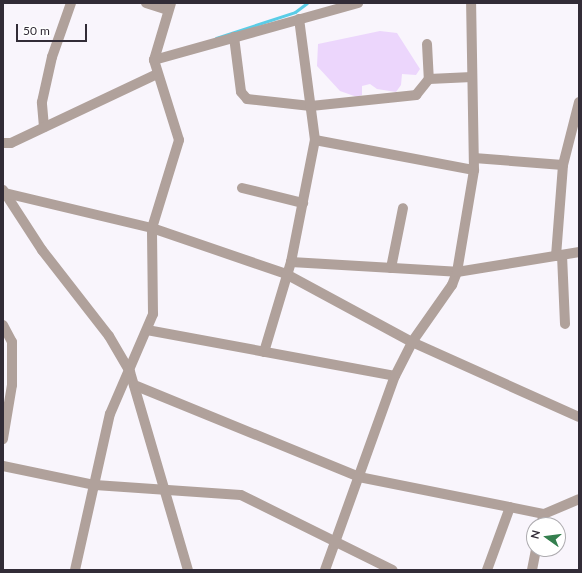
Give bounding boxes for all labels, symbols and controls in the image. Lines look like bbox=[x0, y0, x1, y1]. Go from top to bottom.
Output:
scale bar bbox=[18, 16, 89, 42]
text: 50 m bbox=[23, 23, 50, 38]
north arrow bbox=[526, 517, 566, 557]
text: N bbox=[528, 529, 542, 540]

